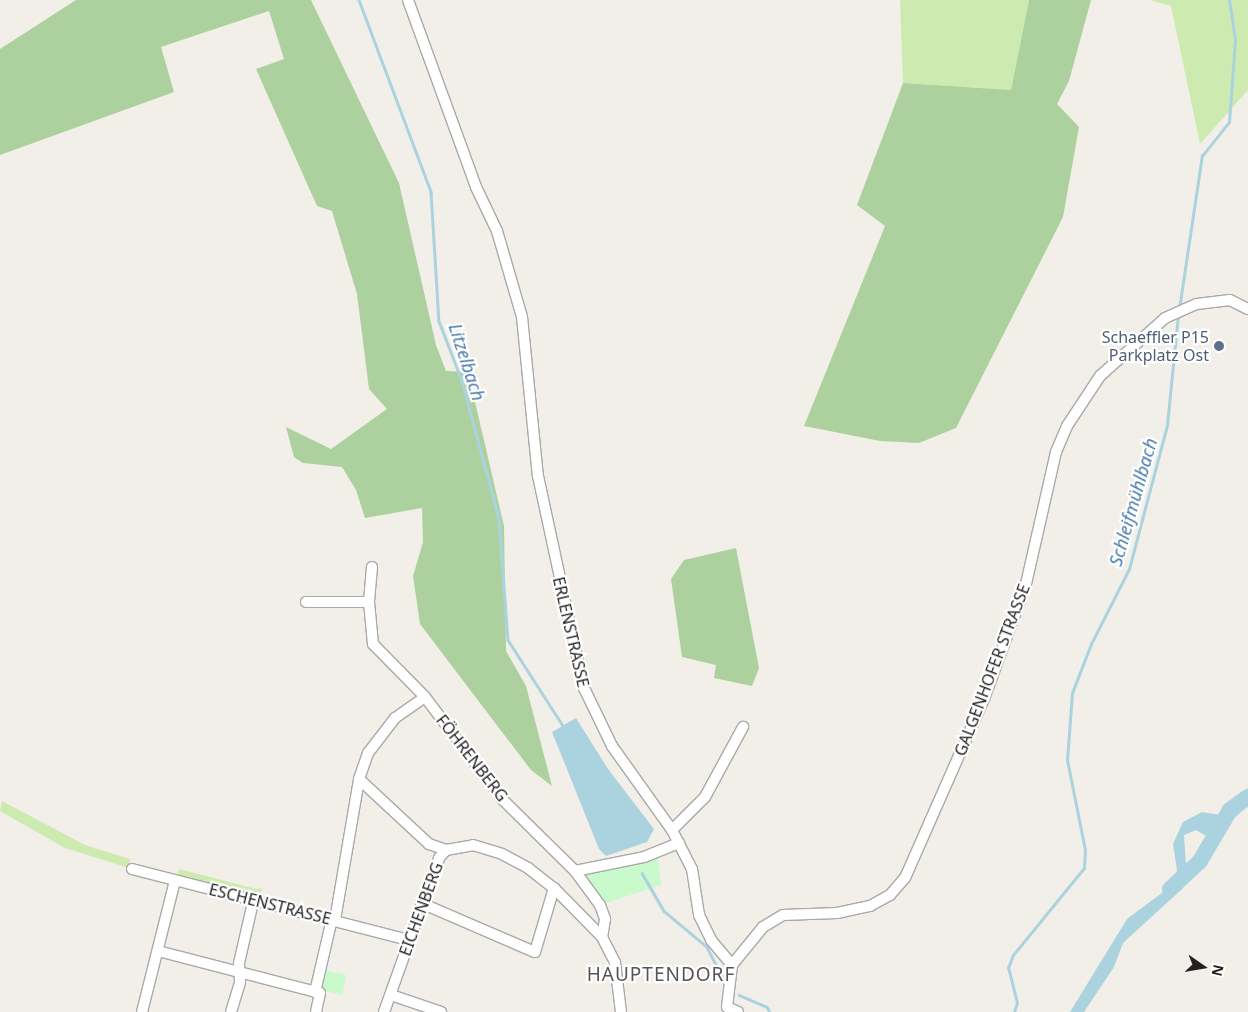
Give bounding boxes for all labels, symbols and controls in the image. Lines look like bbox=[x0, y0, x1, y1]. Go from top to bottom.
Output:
water label: Litzelbach bbox=[444, 321, 490, 403]
place label: Schaeffler P15 Parkplatz Ost bbox=[1102, 327, 1209, 365]
marker: Schaeffler P15 Parkplatz Ost bbox=[1213, 340, 1225, 352]
water label: Schleifmühlbach bbox=[1104, 436, 1162, 568]
street label: ERLENSTRASSE bbox=[549, 575, 593, 689]
street label: GALGENHOFER STRASSE bbox=[950, 581, 1034, 759]
street label: FÖHRENBERG bbox=[432, 711, 512, 805]
street label: EICHENBERG bbox=[395, 860, 447, 958]
street label: ESCHENSTRASSE bbox=[207, 880, 333, 928]
north arrow bbox=[1178, 942, 1228, 992]
text: N bbox=[1208, 963, 1229, 978]
district label: HAUPTENDORF bbox=[585, 964, 737, 986]

